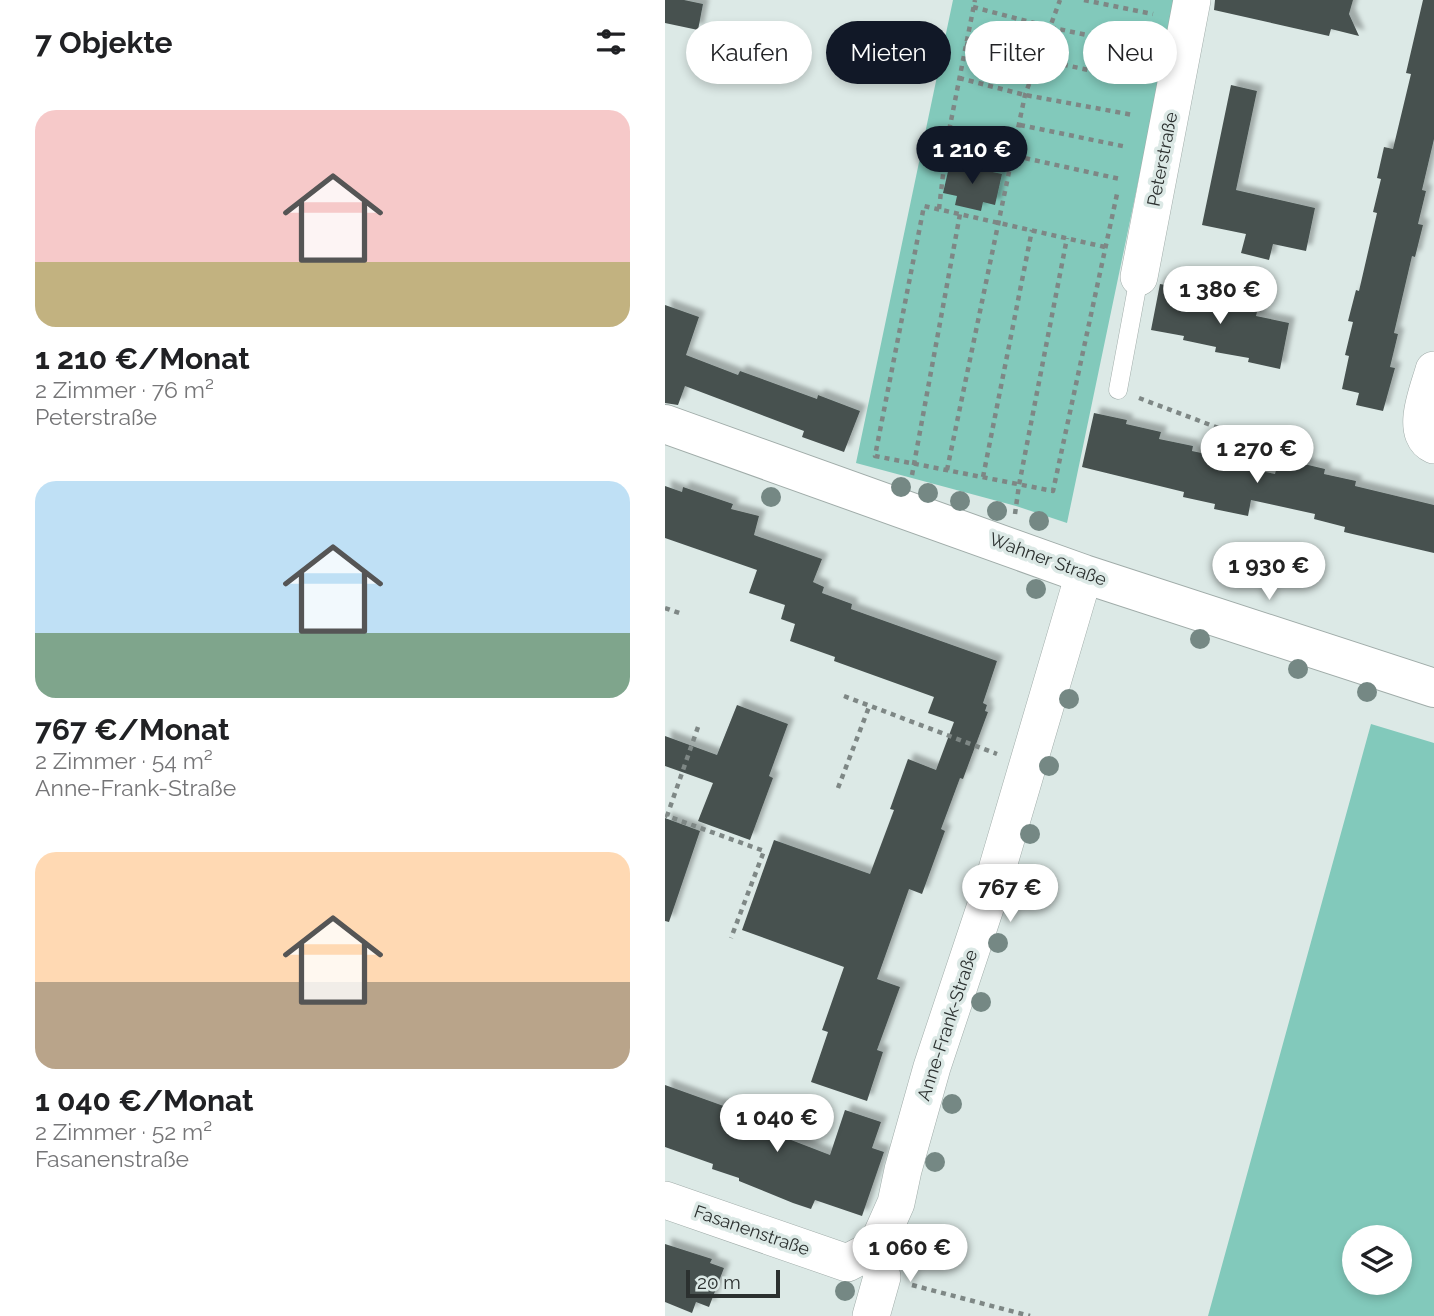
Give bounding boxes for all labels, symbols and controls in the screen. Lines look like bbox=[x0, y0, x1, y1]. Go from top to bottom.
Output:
chip: Kaufen bbox=[686, 21, 812, 84]
chip: Mieten bbox=[826, 21, 951, 84]
chip: Filter bbox=[965, 21, 1069, 84]
chip: Neu bbox=[1083, 21, 1177, 84]
icon: filters bbox=[592, 23, 630, 61]
text: 7 Objekte bbox=[35, 25, 173, 60]
street label: Peterstraße bbox=[1143, 110, 1182, 208]
pin: 1 210 € bbox=[907, 127, 1037, 186]
text: 1 210 € bbox=[932, 135, 1012, 162]
icon: home bbox=[270, 155, 396, 281]
pin: 1 380 € bbox=[1155, 266, 1285, 326]
text: 1 380 € bbox=[1179, 275, 1261, 302]
text: 1 210 €/Monat bbox=[35, 341, 250, 376]
text: 2 Zimmer · 76 m² bbox=[35, 376, 214, 403]
text: Peterstraße bbox=[35, 403, 157, 430]
pin: 1 270 € bbox=[1192, 426, 1322, 485]
text: 1 270 € bbox=[1217, 434, 1297, 461]
icon: home bbox=[270, 526, 396, 652]
street label: Wahner Straße bbox=[987, 528, 1110, 590]
pin: 1 930 € bbox=[1204, 542, 1334, 602]
text: 1 930 € bbox=[1228, 551, 1310, 578]
text: 767 €/Monat bbox=[35, 712, 230, 747]
text: 2 Zimmer · 54 m² bbox=[35, 747, 213, 774]
text: Anne-Frank-Straße bbox=[35, 774, 236, 801]
pin: 767 € bbox=[961, 864, 1059, 924]
text: 767 € bbox=[978, 873, 1042, 900]
icon: home bbox=[270, 897, 396, 1023]
street label: Anne-Frank-Straße bbox=[913, 946, 981, 1103]
text: 1 040 €/Monat bbox=[35, 1083, 254, 1118]
pin: 1 040 € bbox=[712, 1094, 842, 1154]
text: 1 040 € bbox=[736, 1103, 818, 1130]
text: 2 Zimmer · 52 m² bbox=[35, 1118, 212, 1145]
text: Fasanenstraße bbox=[35, 1145, 189, 1172]
street label: Fasanenstraße bbox=[692, 1200, 813, 1260]
pin: 1 060 € bbox=[845, 1224, 975, 1284]
map controls bbox=[1342, 1225, 1412, 1295]
button: layers bbox=[1342, 1225, 1412, 1295]
text: 1 060 € bbox=[869, 1233, 951, 1260]
scale bar bbox=[686, 1267, 781, 1299]
text: 20 m bbox=[697, 1271, 741, 1293]

